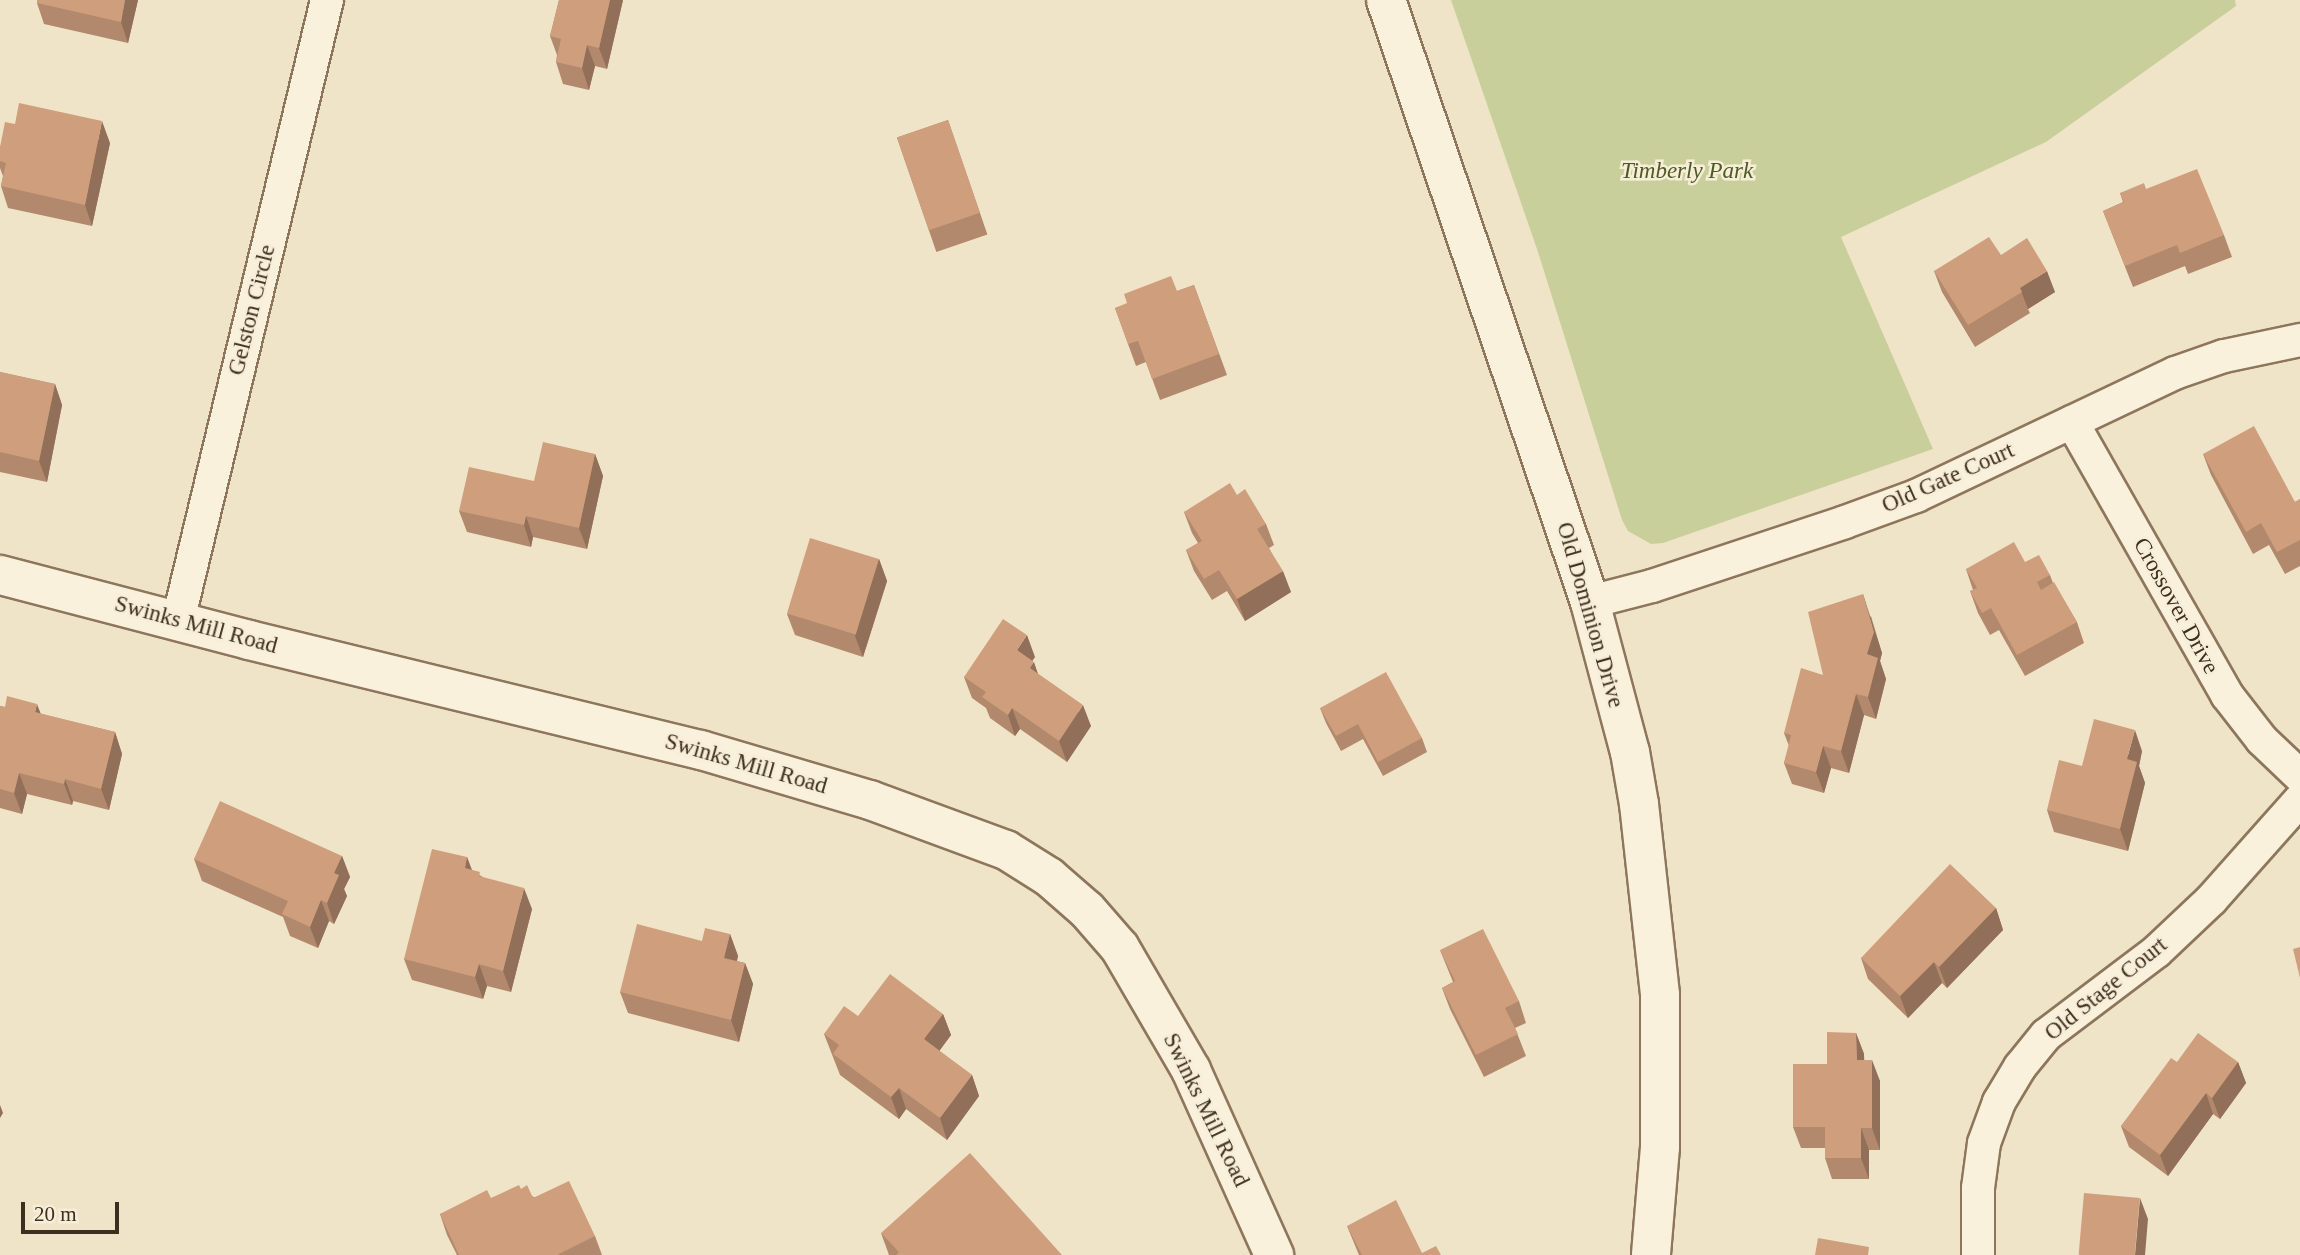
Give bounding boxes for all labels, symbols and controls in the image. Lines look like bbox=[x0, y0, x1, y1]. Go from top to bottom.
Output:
park label: Timberly Park bbox=[1621, 157, 1753, 185]
street label: Gelston Circle bbox=[222, 242, 282, 378]
street label: Old Gate Court bbox=[1878, 437, 2018, 519]
street label: Old Dominion Drive bbox=[1550, 519, 1630, 711]
street label: Crossover Drive bbox=[2127, 533, 2225, 679]
street label: Swinks Mill Road bbox=[112, 590, 280, 660]
street label: Swinks Mill Road bbox=[662, 728, 830, 800]
street label: Old Stage Court bbox=[2039, 931, 2173, 1047]
street label: Swinks Mill Road bbox=[1157, 1029, 1255, 1191]
scale bar bbox=[24, 1188, 122, 1232]
text: 20 m bbox=[34, 1202, 77, 1226]

